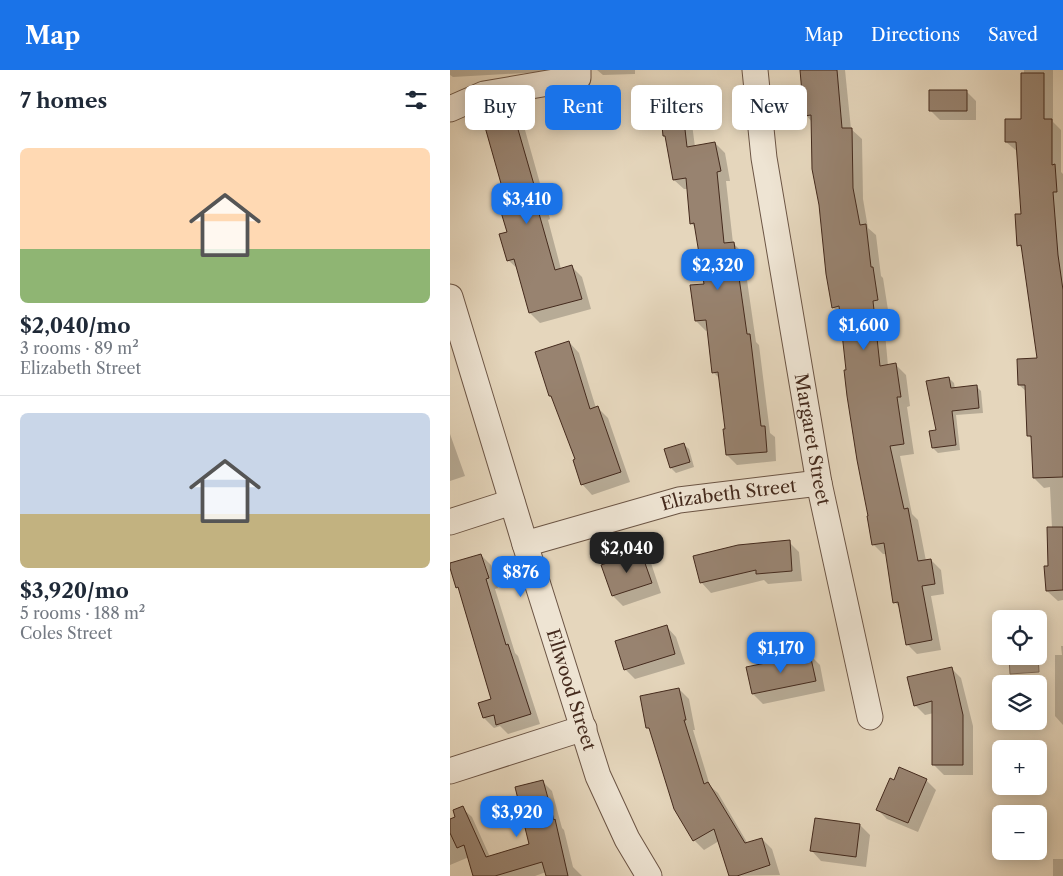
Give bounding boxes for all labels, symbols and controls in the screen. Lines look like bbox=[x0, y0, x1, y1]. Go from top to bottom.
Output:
text: Map bbox=[25, 21, 80, 50]
text: Map bbox=[804, 24, 843, 46]
text: Directions bbox=[871, 24, 960, 46]
text: Saved bbox=[988, 24, 1038, 46]
chip: Buy bbox=[465, 85, 535, 130]
chip: Rent bbox=[545, 85, 621, 130]
chip: Filters bbox=[631, 85, 722, 130]
chip: New bbox=[732, 85, 807, 130]
icon: filters bbox=[402, 86, 430, 114]
text: 7 homes bbox=[20, 88, 107, 113]
icon: home bbox=[180, 180, 270, 270]
pin: $3,410 bbox=[486, 182, 568, 225]
text: $3,410 bbox=[502, 189, 552, 209]
pin: $2,320 bbox=[677, 248, 759, 291]
text: $2,320 bbox=[692, 255, 744, 275]
pin: $1,600 bbox=[823, 308, 905, 351]
text: $2,040/mo bbox=[20, 313, 131, 338]
text: $1,600 bbox=[839, 315, 889, 335]
text: 3 rooms · 89 m² bbox=[20, 338, 139, 358]
text: Elizabeth Street bbox=[20, 358, 141, 378]
street label: Margaret Street bbox=[790, 372, 835, 508]
icon: home bbox=[180, 446, 270, 536]
street label: Elizabeth Street bbox=[658, 475, 798, 516]
pin: $2,040 bbox=[586, 532, 668, 574]
text: $2,040 bbox=[601, 538, 653, 558]
pin: $876 bbox=[491, 556, 551, 598]
text: $876 bbox=[503, 562, 539, 582]
text: $3,920/mo bbox=[20, 578, 129, 603]
text: 5 rooms · 188 m² bbox=[20, 603, 145, 623]
map controls bbox=[992, 610, 1047, 860]
button: locate bbox=[992, 610, 1047, 665]
text: Coles Street bbox=[20, 623, 112, 643]
street label: Ellwood Street bbox=[541, 626, 601, 754]
pin: $1,170 bbox=[740, 632, 822, 674]
text: $1,170 bbox=[758, 638, 804, 658]
button: layers bbox=[992, 675, 1047, 730]
button: + bbox=[992, 740, 1047, 795]
pin: $3,920 bbox=[476, 796, 558, 838]
text: $3,920 bbox=[491, 802, 543, 822]
button: − bbox=[992, 805, 1047, 860]

